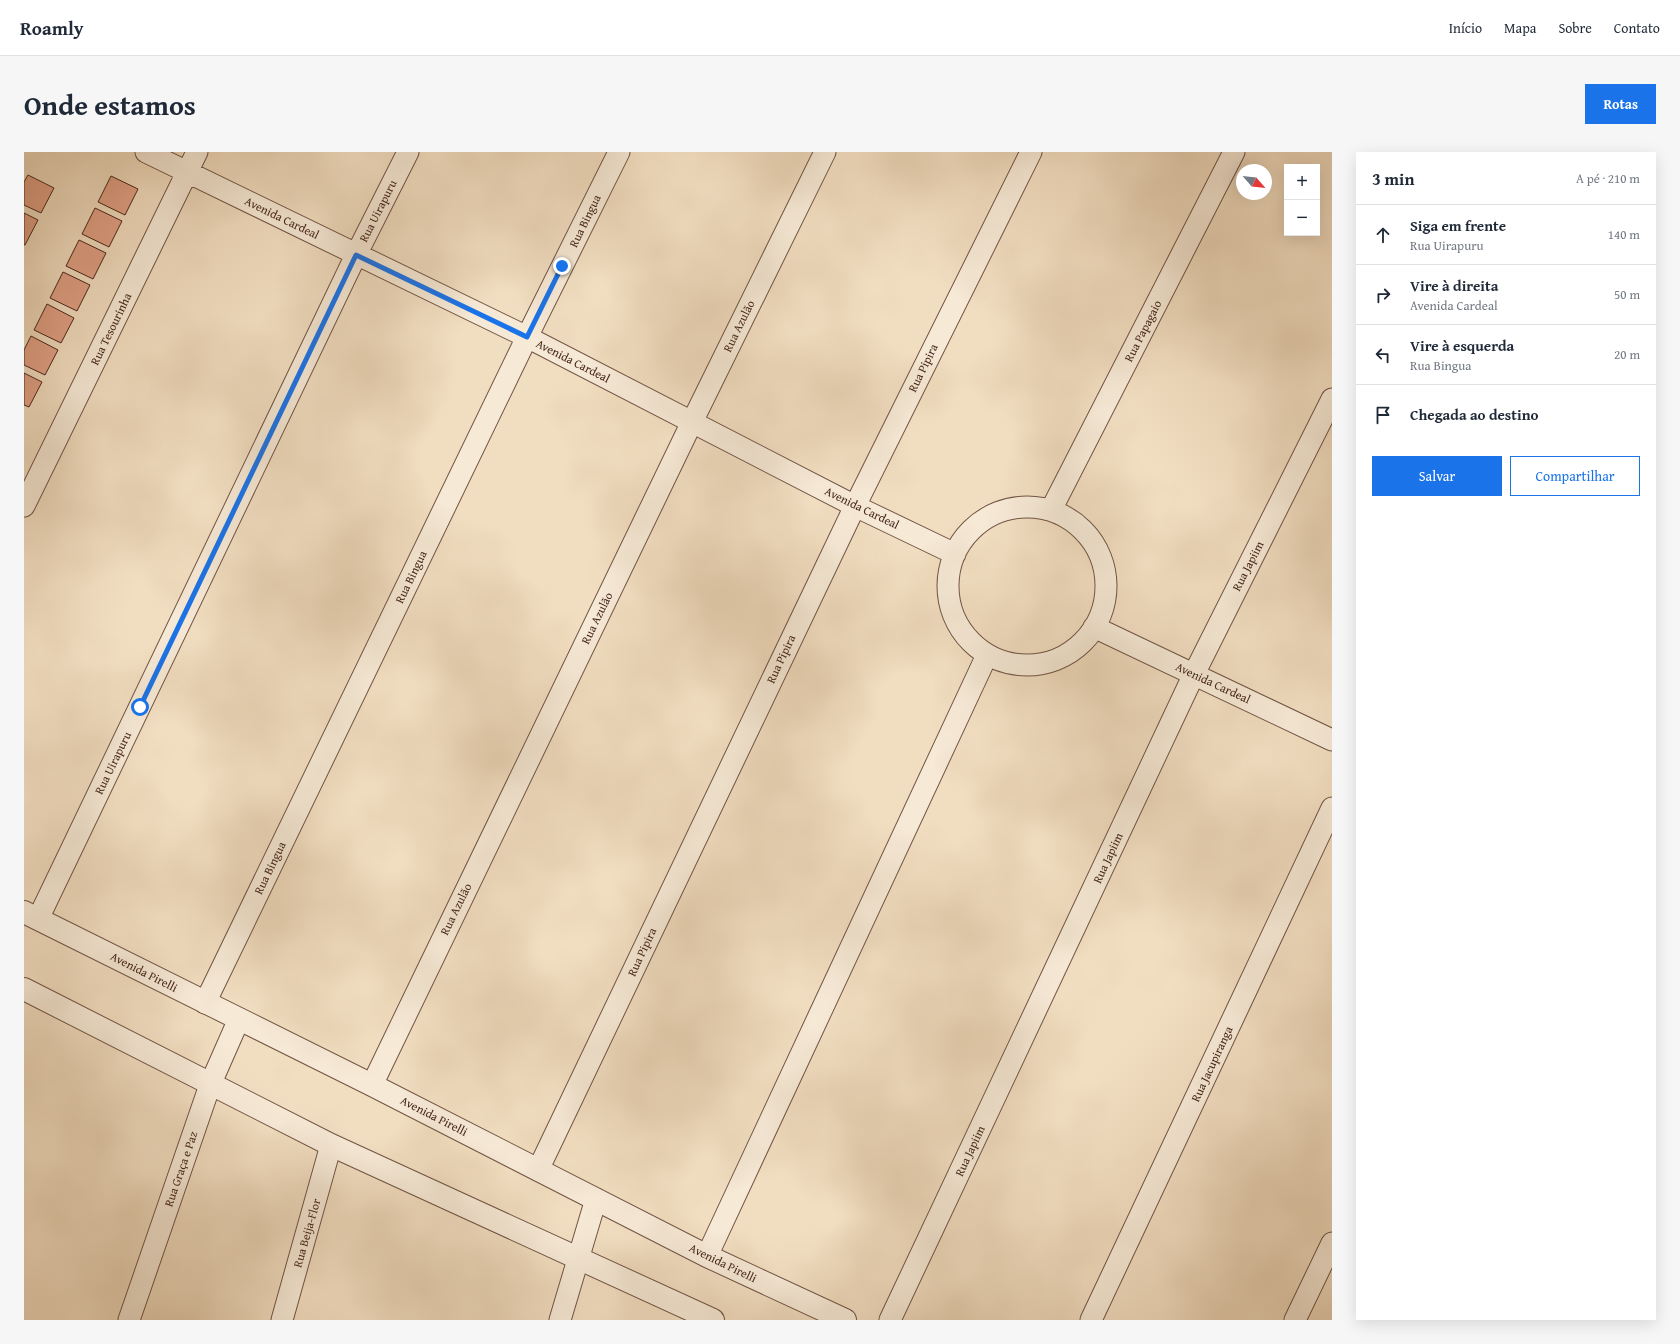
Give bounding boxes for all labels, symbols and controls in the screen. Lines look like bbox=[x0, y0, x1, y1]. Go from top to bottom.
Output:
text: Roamly bbox=[20, 14, 84, 42]
text: Início bbox=[1449, 18, 1482, 38]
text: Mapa bbox=[1504, 18, 1536, 38]
text: Sobre bbox=[1558, 18, 1592, 38]
text: Contato bbox=[1614, 18, 1660, 38]
text: Onde estamos bbox=[24, 84, 196, 125]
button: Rotas bbox=[1585, 84, 1656, 124]
north arrow bbox=[1236, 164, 1272, 200]
map controls bbox=[1284, 164, 1320, 236]
button: + bbox=[1284, 164, 1320, 200]
text: 3 min bbox=[1372, 166, 1414, 191]
text: A pé · 210 m bbox=[1576, 169, 1640, 188]
street label: Rua Uirapuru bbox=[355, 176, 401, 245]
street label: Rua Bingua bbox=[564, 191, 605, 250]
street label: Avenida Cardeal bbox=[242, 192, 323, 243]
button: − bbox=[1284, 200, 1320, 236]
text: Siga em frente bbox=[1410, 215, 1506, 236]
icon: ahead bbox=[1372, 224, 1394, 246]
text: 140 m bbox=[1608, 225, 1640, 244]
text: Rua Uirapuru bbox=[1410, 236, 1484, 255]
route end bbox=[553, 257, 571, 275]
text: Vire à direita bbox=[1410, 275, 1498, 296]
icon: right bbox=[1372, 284, 1394, 306]
text: 50 m bbox=[1614, 285, 1640, 304]
street label: Rua Tesourinha bbox=[86, 290, 136, 368]
text: Avenida Cardeal bbox=[1410, 296, 1498, 315]
street label: Rua Azulão bbox=[719, 297, 758, 355]
street label: Rua Papagaio bbox=[1120, 297, 1165, 365]
street label: Avenida Cardeal bbox=[533, 335, 614, 387]
text: Vire à esquerda bbox=[1410, 335, 1514, 356]
street label: Rua Pipira bbox=[904, 340, 942, 395]
icon: left bbox=[1372, 344, 1394, 366]
text: 20 m bbox=[1614, 345, 1640, 364]
text: Rua Bingua bbox=[1410, 356, 1472, 375]
icon: arrive bbox=[1372, 404, 1394, 426]
text: Chegada ao destino bbox=[1410, 404, 1538, 425]
button: Salvar bbox=[1372, 456, 1502, 496]
button: Compartilhar bbox=[1510, 456, 1640, 496]
street label: Avenida Cardeal bbox=[822, 482, 903, 533]
street label: Rua Japiim bbox=[1228, 538, 1268, 594]
street label: Rua Bingua bbox=[390, 547, 431, 606]
street label: Rua Azulão bbox=[577, 589, 616, 647]
street label: Rua Pipira bbox=[762, 631, 799, 686]
street label: Avenida Cardeal bbox=[1173, 658, 1254, 708]
route start bbox=[131, 698, 149, 716]
street label: Rua Uirapuru bbox=[90, 728, 135, 797]
street label: Rua Japiim bbox=[1088, 829, 1127, 886]
street label: Rua Bingua bbox=[249, 838, 290, 897]
street label: Rua Azulão bbox=[436, 880, 475, 938]
street label: Rua Pipira bbox=[623, 924, 660, 979]
street label: Avenida Pirelli bbox=[108, 947, 181, 996]
street label: Rua Jacupiranga bbox=[1187, 1023, 1237, 1104]
street label: Avenida Pirelli bbox=[398, 1091, 471, 1140]
street label: Rua Japiim bbox=[950, 1122, 989, 1179]
street label: Rua Graça e Paz bbox=[160, 1129, 201, 1209]
street label: Rua Beija-Flor bbox=[289, 1196, 324, 1269]
street label: Avenida Pirelli bbox=[687, 1239, 760, 1286]

